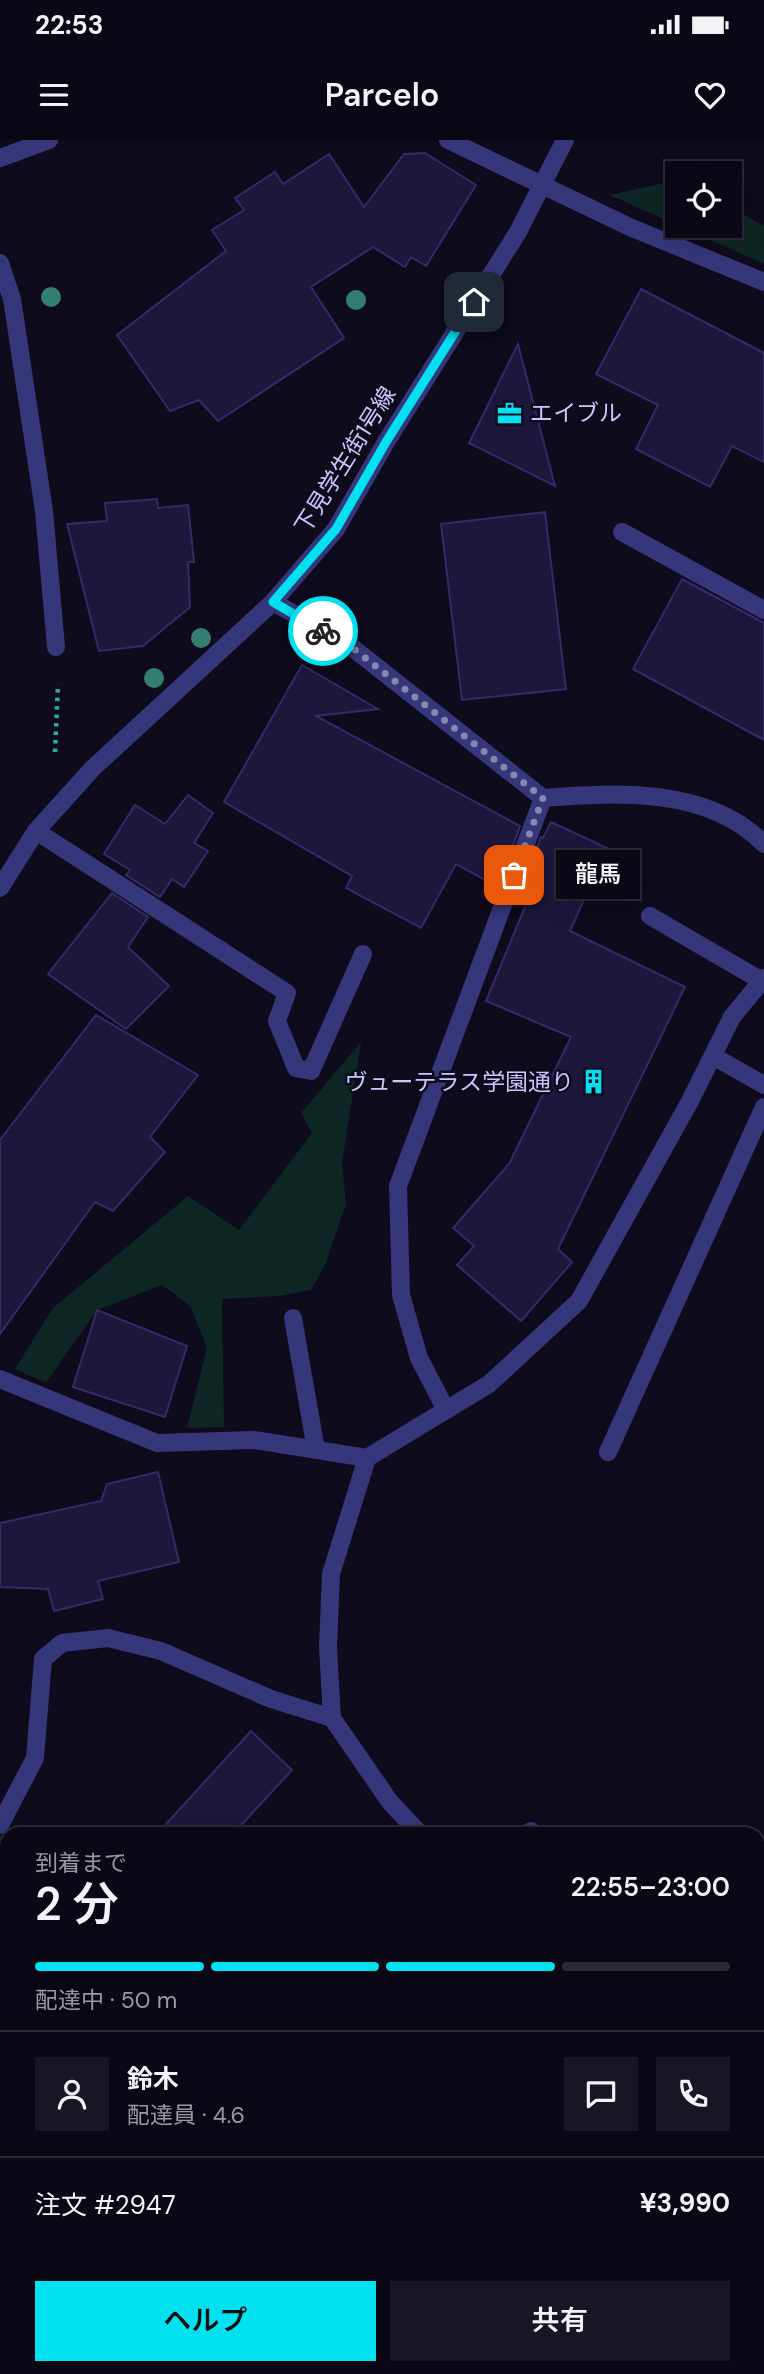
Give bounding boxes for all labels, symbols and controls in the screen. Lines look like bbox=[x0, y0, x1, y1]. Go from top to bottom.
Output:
text: 22:53 bbox=[35, 8, 103, 42]
text: Parcelo bbox=[325, 74, 439, 116]
icon: menu bbox=[35, 76, 73, 114]
icon: heart bbox=[691, 76, 729, 114]
map controls bbox=[665, 161, 742, 238]
button: locate bbox=[665, 161, 742, 238]
pin bbox=[444, 272, 504, 332]
icon: home bbox=[455, 283, 493, 321]
street label: 下見学生街1号線 bbox=[288, 381, 402, 539]
place label: エイブル bbox=[530, 398, 622, 428]
office icon: エイブル bbox=[496, 399, 524, 427]
courier bbox=[288, 596, 358, 666]
icon: bike bbox=[304, 612, 342, 650]
pin bbox=[484, 845, 544, 905]
callout: 龍馬 bbox=[556, 850, 640, 900]
icon: bag bbox=[495, 856, 533, 894]
text: 龍馬 bbox=[575, 859, 621, 889]
place label: ヴューテラス学園通り bbox=[344, 1067, 574, 1097]
building icon: ヴューテラス学園通り bbox=[580, 1068, 608, 1096]
text: 到着まで bbox=[35, 1848, 127, 1878]
text: 22:55–23:00 bbox=[571, 1870, 730, 1904]
text: 2 分 bbox=[35, 1874, 119, 1934]
text: 配達中 · 50 m bbox=[35, 1985, 177, 2015]
button: person bbox=[35, 2057, 109, 2131]
button: chat bbox=[564, 2057, 638, 2131]
button: phone bbox=[656, 2057, 730, 2131]
text: 鈴木 bbox=[127, 2062, 179, 2096]
text: 配達員 · 4.6 bbox=[127, 2100, 245, 2130]
text: ¥3,990 bbox=[640, 2186, 730, 2220]
text: 注文 #2947 bbox=[35, 2188, 176, 2222]
button: ヘルプ bbox=[35, 2281, 376, 2361]
button: 共有 bbox=[390, 2281, 730, 2361]

